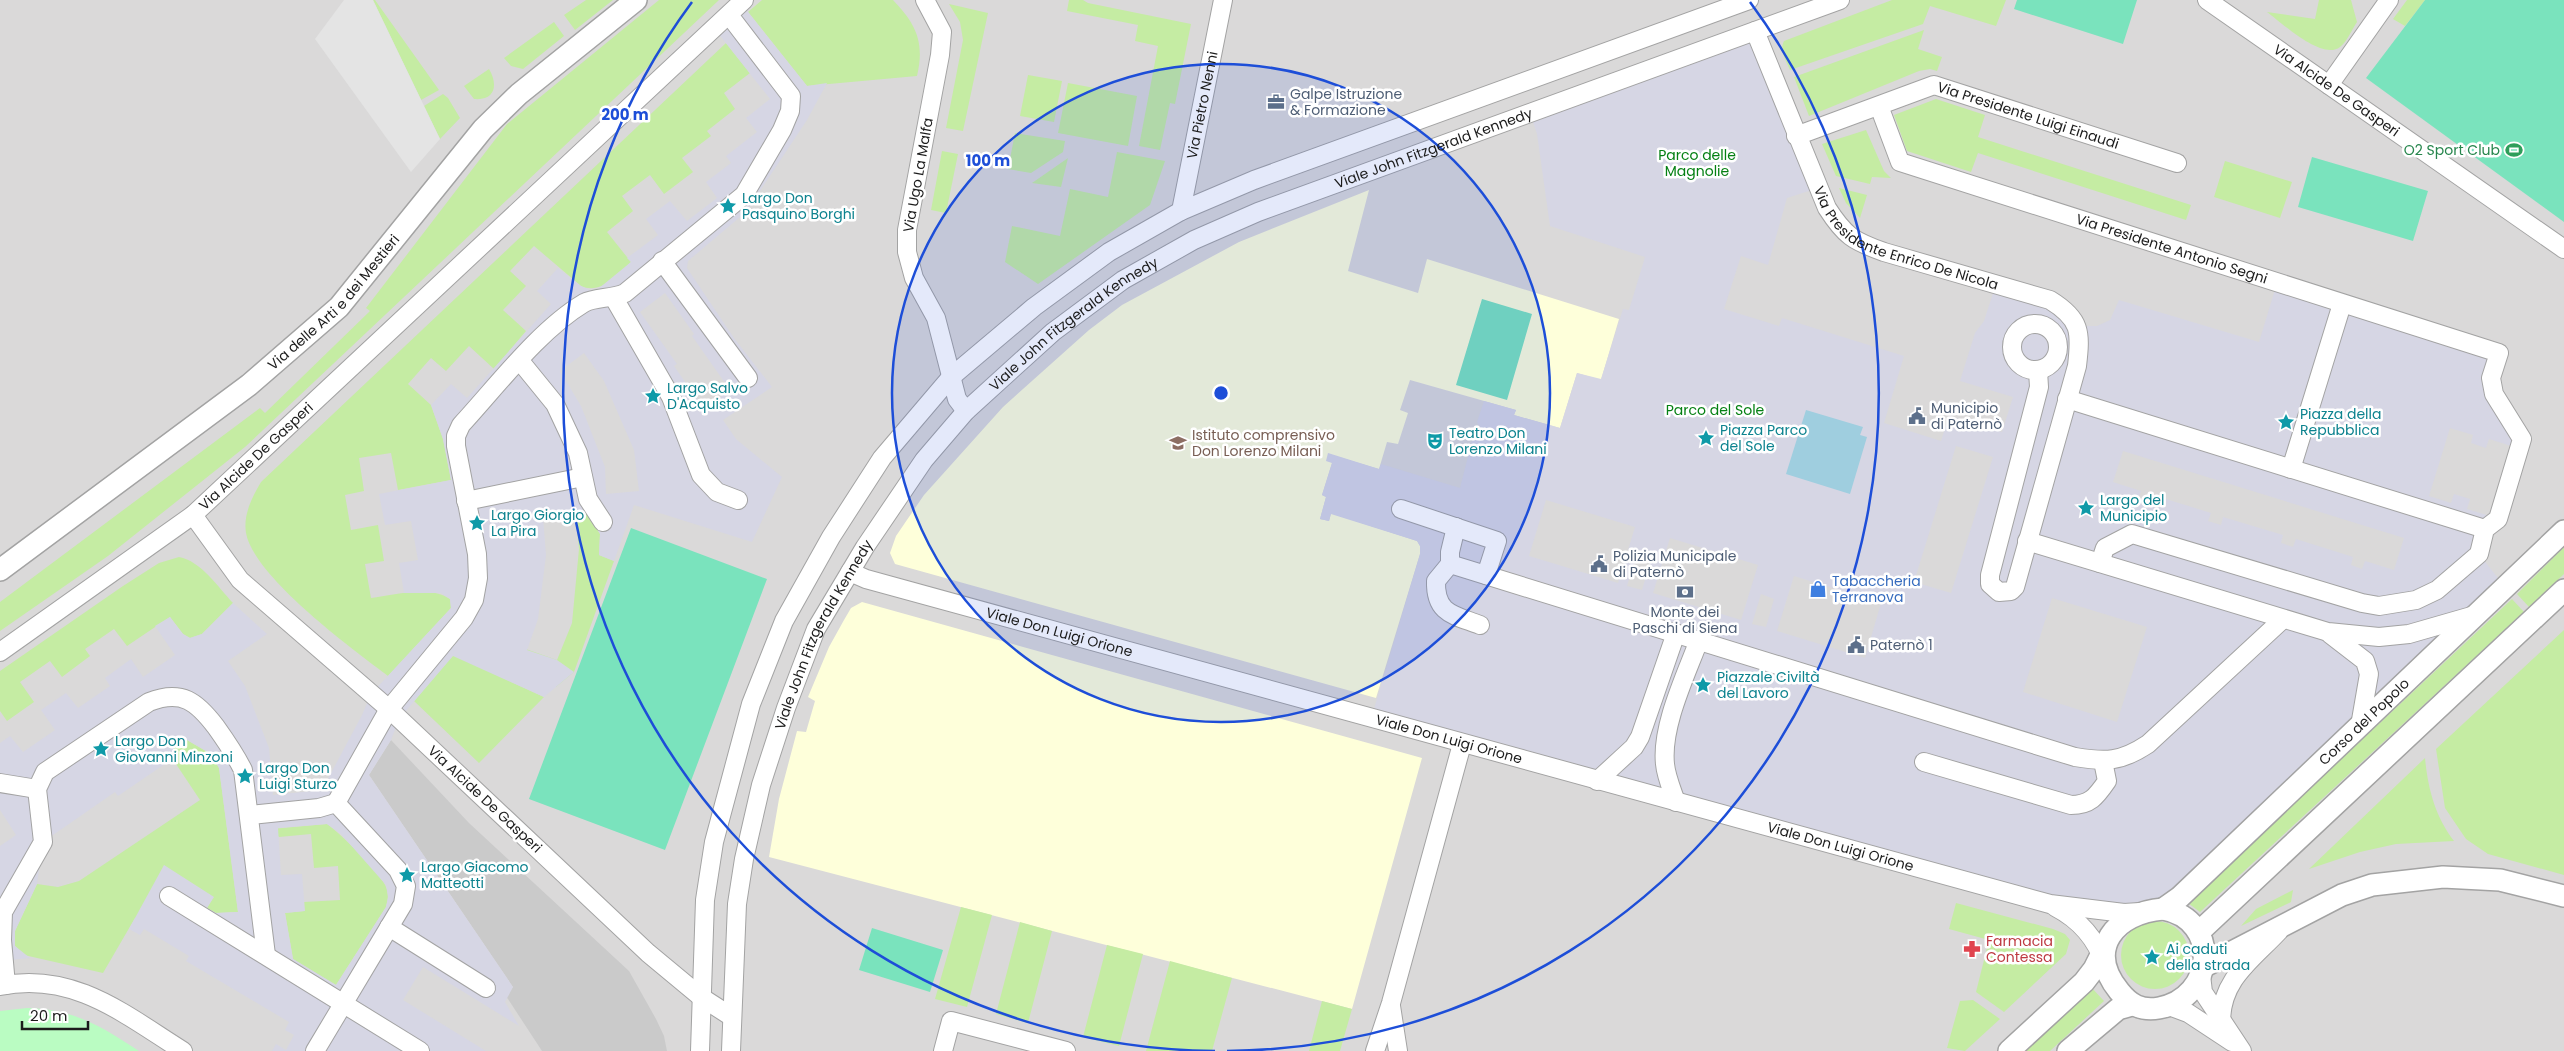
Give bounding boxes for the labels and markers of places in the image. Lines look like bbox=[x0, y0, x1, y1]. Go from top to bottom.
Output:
place label: Galpe Istruzione & Formazione bbox=[1290, 84, 1402, 120]
office icon: Galpe Istruzione & Formazione bbox=[1266, 92, 1286, 112]
place label: O2 Sport Club bbox=[2404, 140, 2500, 160]
sports icon: O2 Sport Club bbox=[2504, 140, 2524, 160]
place label: Largo Don Pasquino Borghi bbox=[742, 188, 855, 224]
place icon: Largo Don Pasquino Borghi bbox=[718, 196, 738, 216]
place label: Largo Salvo D'Acquisto bbox=[667, 378, 748, 414]
centre of rings bbox=[1212, 384, 1230, 402]
place icon: Largo Salvo D'Acquisto bbox=[643, 386, 663, 406]
place label: Municipio di Paternò bbox=[1931, 398, 2002, 434]
place label: Piazza della Repubblica bbox=[2300, 404, 2381, 440]
public building icon: Municipio di Paternò bbox=[1907, 406, 1927, 426]
place icon: Piazza della Repubblica bbox=[2276, 412, 2296, 432]
place label: Piazza Parco del Sole bbox=[1720, 420, 1807, 456]
place label: Teatro Don Lorenzo Milani bbox=[1449, 423, 1547, 459]
place label: Istituto comprensivo Don Lorenzo Milani bbox=[1192, 425, 1335, 461]
place icon: Piazza Parco del Sole bbox=[1696, 428, 1716, 448]
theatre icon: Teatro Don Lorenzo Milani bbox=[1425, 431, 1445, 451]
school or university icon: Istituto comprensivo Don Lorenzo Milani bbox=[1168, 433, 1188, 453]
place label: Largo del Municipio bbox=[2100, 490, 2167, 526]
place icon: Largo del Municipio bbox=[2076, 498, 2096, 518]
place label: Largo Giorgio La Pira bbox=[491, 505, 584, 541]
place icon: Largo Giorgio La Pira bbox=[467, 513, 487, 533]
place label: Polizia Municipale di Paternò bbox=[1613, 546, 1737, 582]
public building icon: Polizia Municipale di Paternò bbox=[1589, 554, 1609, 574]
place label: Tabaccheria Terranova bbox=[1832, 571, 1921, 607]
shop icon: Tabaccheria Terranova bbox=[1808, 579, 1828, 599]
bank icon: Monte dei Paschi di Siena bbox=[1675, 582, 1695, 602]
place label: Monte dei Paschi di Siena bbox=[1633, 602, 1737, 638]
public building icon: Paternò 1 bbox=[1846, 635, 1866, 655]
place label: Paternò 1 bbox=[1870, 635, 1933, 655]
place label: Piazzale Civiltà del Lavoro bbox=[1717, 667, 1820, 703]
place icon: Piazzale Civiltà del Lavoro bbox=[1693, 675, 1713, 695]
place label: Largo Don Giovanni Minzoni bbox=[115, 731, 233, 767]
place icon: Largo Don Giovanni Minzoni bbox=[91, 739, 111, 759]
place label: Largo Don Luigi Sturzo bbox=[259, 758, 337, 794]
place icon: Largo Don Luigi Sturzo bbox=[235, 766, 255, 786]
place label: Largo Giacomo Matteotti bbox=[421, 857, 529, 893]
place icon: Largo Giacomo Matteotti bbox=[397, 865, 417, 885]
place label: Farmacia Contessa bbox=[1986, 931, 2053, 967]
pharmacy icon: Farmacia Contessa bbox=[1962, 939, 1982, 959]
place label: Ai caduti della strada bbox=[2166, 939, 2250, 975]
place icon: Ai caduti della strada bbox=[2142, 947, 2162, 967]

